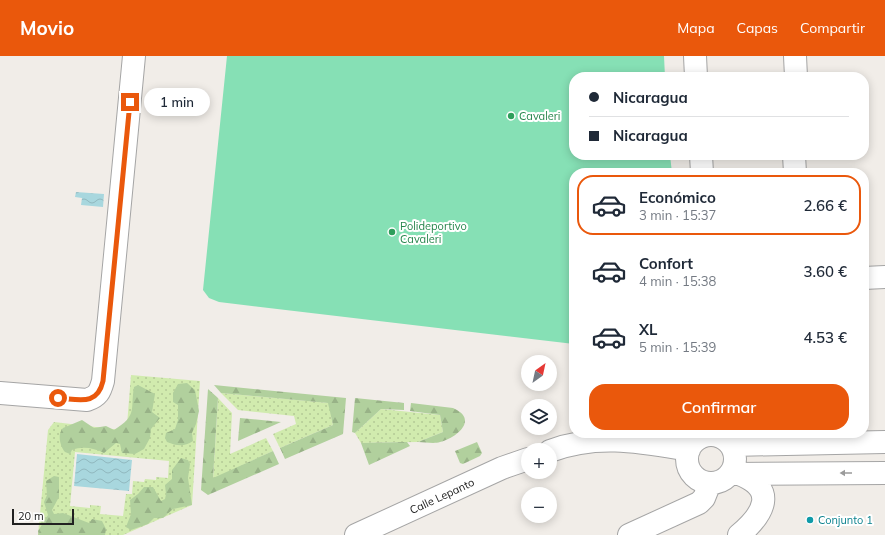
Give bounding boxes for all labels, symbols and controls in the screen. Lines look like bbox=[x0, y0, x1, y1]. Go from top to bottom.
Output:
text: Movio bbox=[20, 16, 74, 40]
text: Mapa bbox=[677, 19, 715, 37]
text: Capas bbox=[737, 19, 778, 37]
text: Compartir bbox=[800, 19, 865, 37]
callout: 1 min bbox=[144, 88, 210, 116]
text: Nicaragua bbox=[613, 88, 688, 107]
route end bbox=[121, 93, 139, 111]
text: 1 min bbox=[160, 94, 194, 110]
place label: Cavaleri bbox=[519, 109, 560, 123]
marker: Cavaleri bbox=[506, 111, 516, 121]
text: Nicaragua bbox=[613, 126, 688, 145]
icon: car bbox=[591, 187, 627, 223]
text: Económico bbox=[639, 188, 716, 207]
text: 2.66 € bbox=[803, 196, 847, 215]
text: 3 min · 15:37 bbox=[639, 207, 716, 223]
place label: Polideportivo Cavaleri bbox=[400, 219, 467, 246]
marker: Polideportivo Cavaleri bbox=[387, 227, 397, 237]
icon: car bbox=[591, 253, 627, 289]
text: Confort bbox=[639, 254, 693, 273]
text: 3.60 € bbox=[803, 262, 847, 281]
text: 4 min · 15:38 bbox=[639, 273, 716, 289]
icon: car bbox=[591, 319, 627, 355]
text: XL bbox=[639, 320, 657, 339]
text: 4.53 € bbox=[803, 328, 847, 347]
text: 5 min · 15:39 bbox=[639, 339, 716, 355]
north arrow bbox=[521, 355, 557, 391]
map controls bbox=[521, 355, 557, 523]
button: Confirmar bbox=[589, 384, 849, 430]
route start bbox=[49, 389, 67, 407]
button: layers bbox=[521, 399, 557, 435]
button: + bbox=[521, 443, 557, 479]
one-way arrow bbox=[839, 470, 852, 476]
street label: Calle Lepanto bbox=[407, 475, 477, 517]
button: − bbox=[521, 487, 557, 523]
scale bar bbox=[12, 507, 74, 526]
text: 20 m bbox=[18, 509, 44, 523]
place label: Conjunto 1 bbox=[818, 513, 873, 527]
marker: Conjunto 1 bbox=[805, 515, 815, 525]

